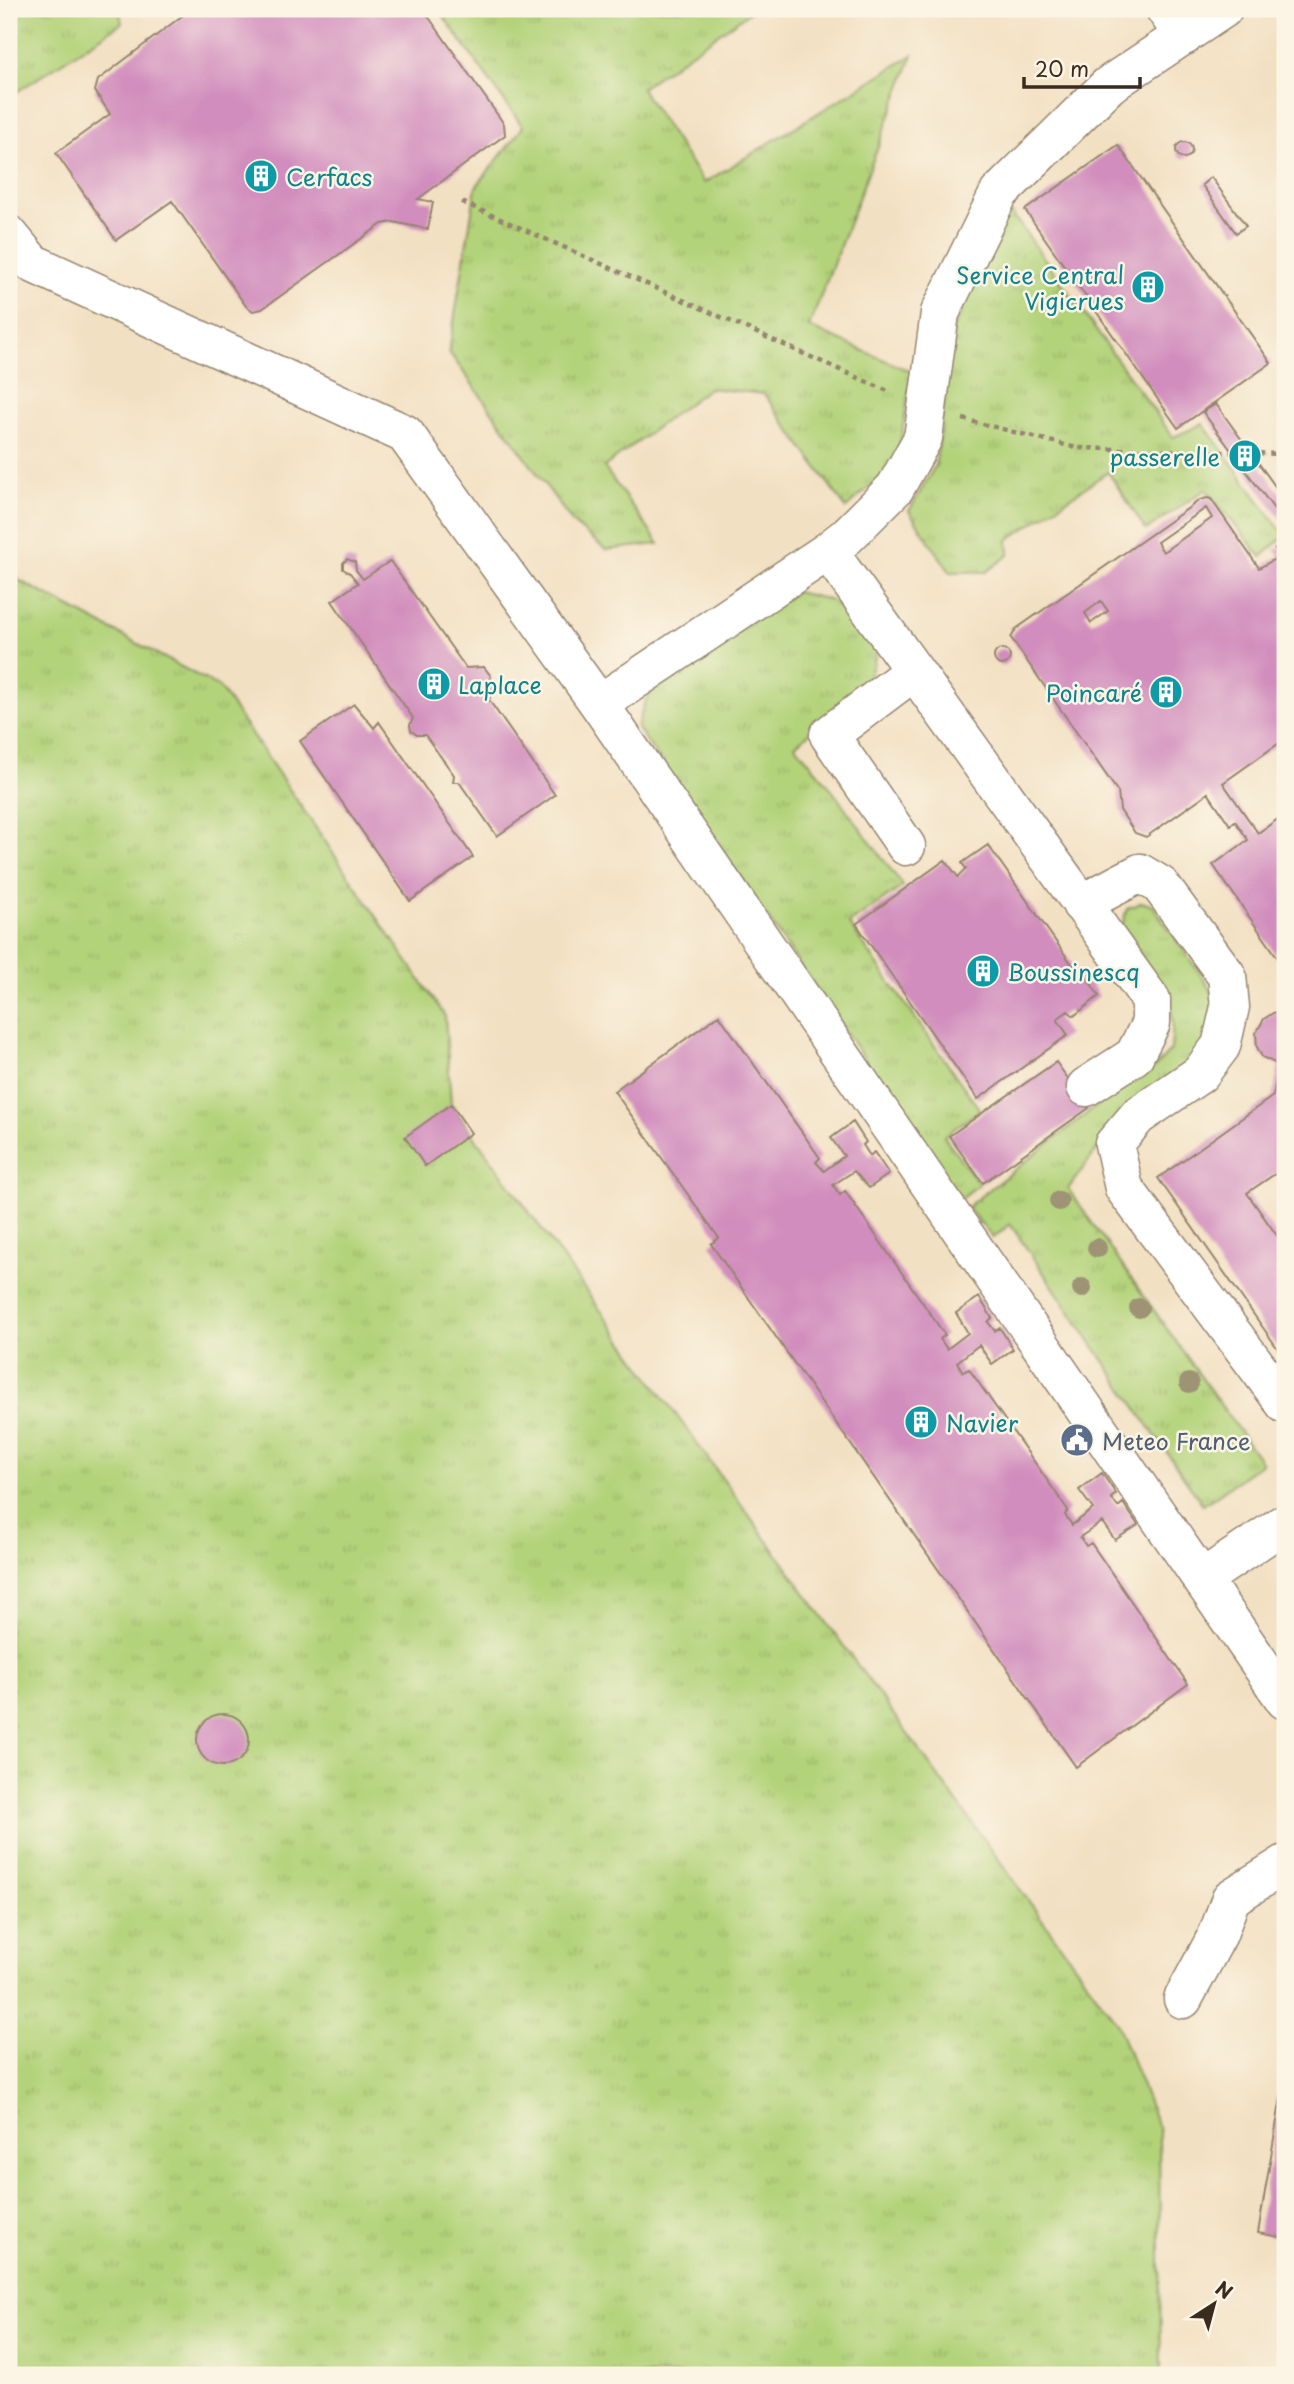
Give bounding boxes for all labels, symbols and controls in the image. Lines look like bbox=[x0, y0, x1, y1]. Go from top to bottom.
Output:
scale bar bbox=[1024, 46, 1140, 90]
text: 20 m bbox=[1035, 52, 1089, 84]
building icon: Cerfacs bbox=[242, 157, 280, 195]
place label: Cerfacs bbox=[286, 159, 373, 194]
place label: Service Central Vigicrues bbox=[956, 257, 1124, 318]
building icon: Service Central Vigicrues bbox=[1129, 268, 1167, 306]
building icon: passerelle bbox=[1226, 437, 1264, 475]
place label: passerelle bbox=[1109, 439, 1220, 474]
building icon: Laplace bbox=[415, 665, 453, 703]
place label: Laplace bbox=[458, 667, 542, 702]
building icon: Poincaré bbox=[1147, 673, 1185, 711]
place label: Poincaré bbox=[1046, 675, 1142, 710]
building icon: Boussinescq bbox=[964, 952, 1002, 990]
place label: Boussinescq bbox=[1007, 954, 1140, 989]
building icon: Navier bbox=[902, 1403, 940, 1441]
place label: Navier bbox=[946, 1405, 1019, 1440]
public building icon: Meteo France bbox=[1058, 1421, 1096, 1459]
place label: Meteo France bbox=[1102, 1423, 1250, 1458]
north arrow bbox=[1178, 2268, 1248, 2338]
text: N bbox=[1210, 2274, 1239, 2305]

